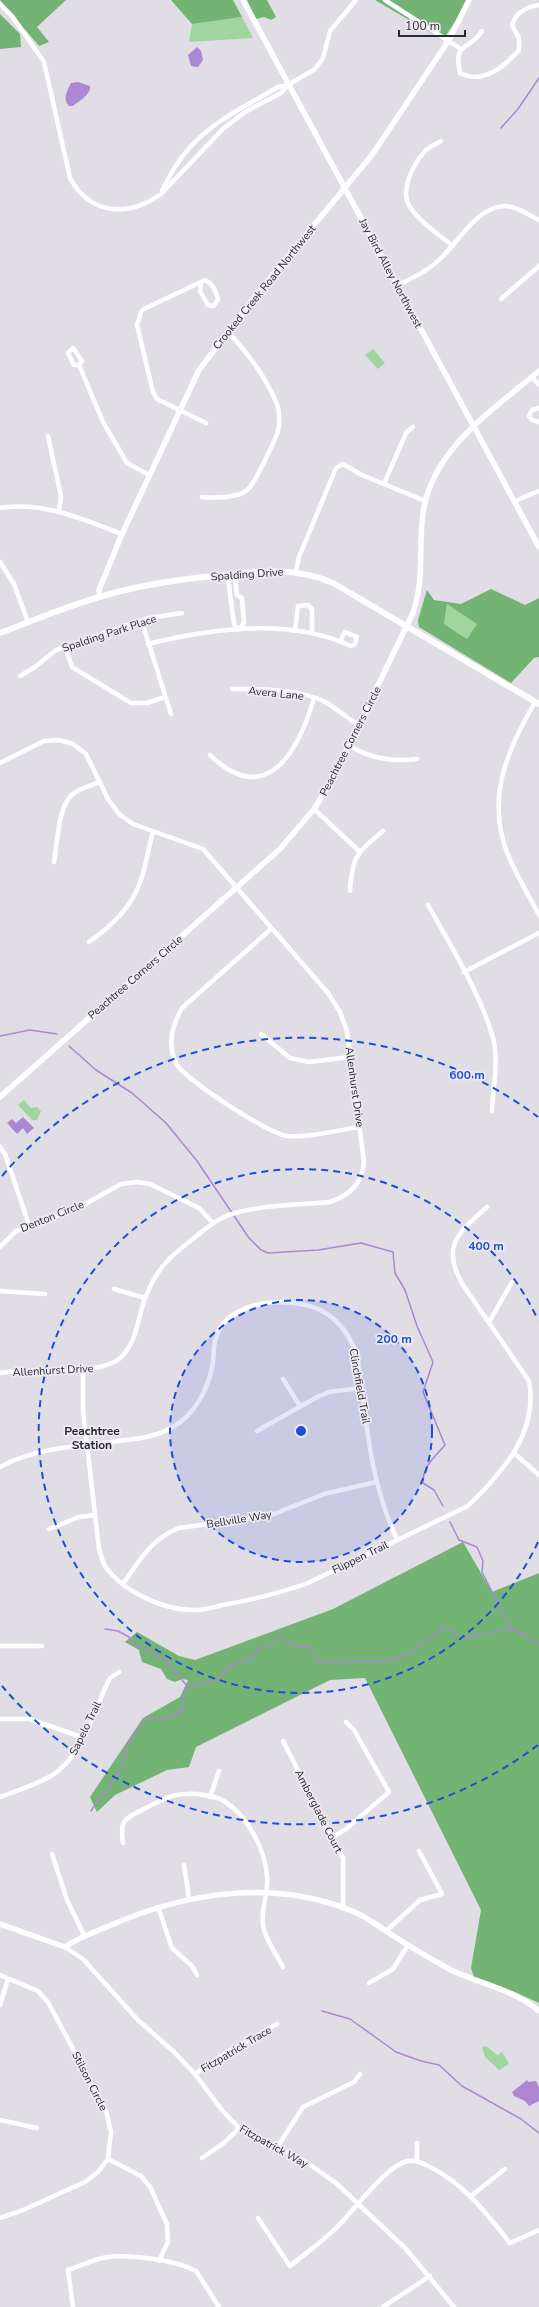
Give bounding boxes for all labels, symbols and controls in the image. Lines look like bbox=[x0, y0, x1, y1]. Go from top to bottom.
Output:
scale bar bbox=[399, 12, 465, 38]
text: 100 m bbox=[405, 18, 440, 34]
street label: Jay Bird Alley Northwest bbox=[355, 215, 426, 331]
street label: Crooked Creek Road Northwest bbox=[209, 222, 319, 353]
street label: Spalding Drive bbox=[210, 564, 284, 585]
street label: Spalding Park Place bbox=[60, 611, 158, 656]
street label: Avera Lane bbox=[248, 683, 305, 704]
street label: Peachtree Corners Circle bbox=[316, 684, 385, 799]
street label: Peachtree Corners Circle bbox=[85, 932, 186, 1023]
street label: Allenhurst Drive bbox=[341, 1046, 368, 1128]
text: 600 m bbox=[449, 1067, 485, 1083]
street label: Denton Circle bbox=[18, 1197, 86, 1236]
text: 400 m bbox=[468, 1238, 504, 1254]
text: 200 m bbox=[376, 1331, 412, 1347]
street label: Clinchfield Trail bbox=[345, 1347, 374, 1426]
street label: Allenhurst Drive bbox=[12, 1361, 94, 1380]
district label: Peachtree Station bbox=[64, 1423, 120, 1453]
centre of rings bbox=[294, 1424, 308, 1438]
street label: Bellville Way bbox=[205, 1507, 273, 1532]
street label: Flippen Trail bbox=[330, 1537, 392, 1578]
street label: Sapelo Trail bbox=[66, 1698, 105, 1758]
street label: Amberglade Court bbox=[291, 1767, 346, 1856]
street label: Fitzpatrick Trace bbox=[198, 2022, 274, 2076]
street label: Stilson Circle bbox=[68, 2049, 111, 2114]
street label: Fitzpatrick Way bbox=[237, 2121, 311, 2172]

